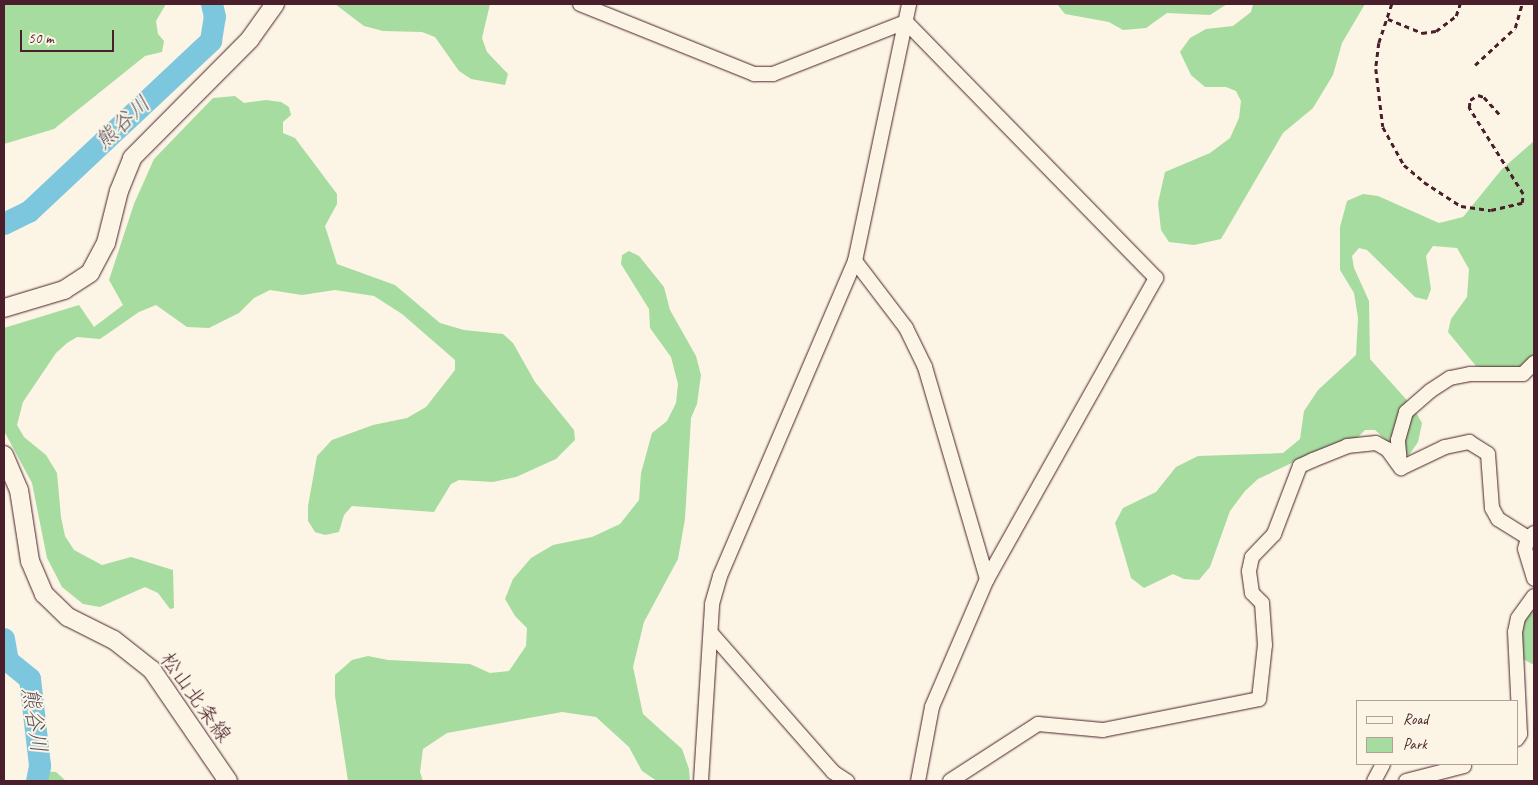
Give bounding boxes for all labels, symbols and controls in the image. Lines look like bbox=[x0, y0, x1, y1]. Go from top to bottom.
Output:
scale bar bbox=[22, 20, 116, 52]
text: 50 m bbox=[28, 29, 54, 48]
water label: 熊谷川 bbox=[90, 91, 156, 155]
street label: 松山北条線 bbox=[155, 647, 237, 747]
water label: 熊谷川 bbox=[16, 685, 52, 755]
legend bbox=[1356, 700, 1518, 765]
text: Road bbox=[1403, 710, 1428, 729]
text: Park bbox=[1403, 735, 1427, 754]

